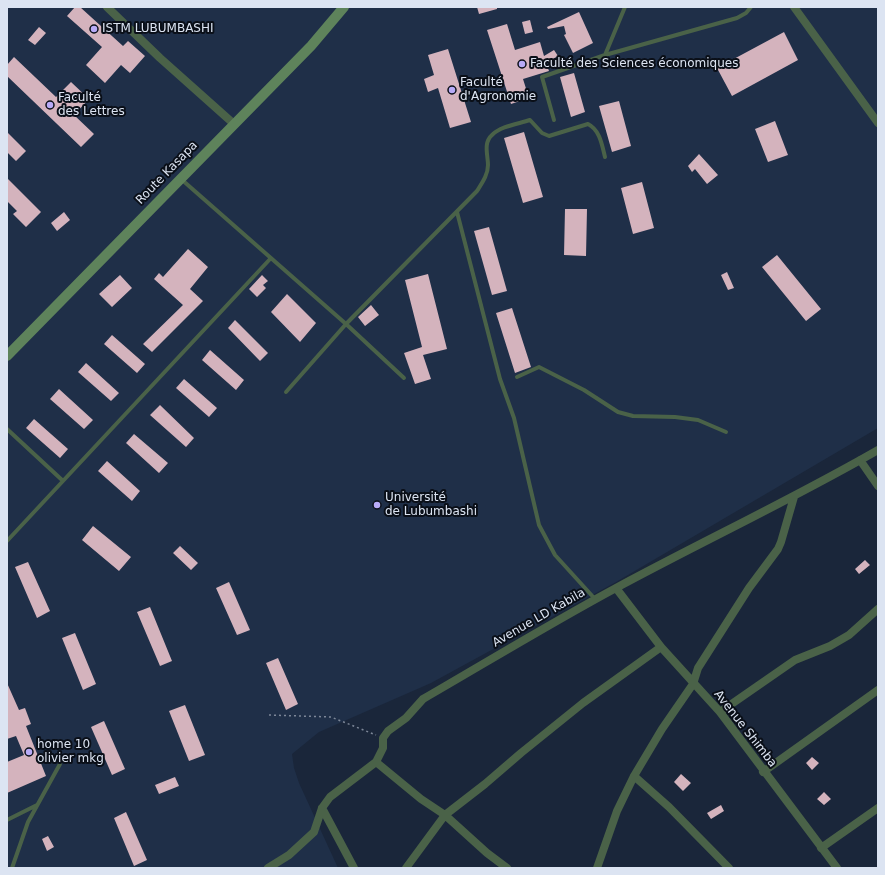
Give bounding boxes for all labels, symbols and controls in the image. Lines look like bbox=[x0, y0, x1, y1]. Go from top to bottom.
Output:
place label: ISTM LUBUMBASHI bbox=[102, 22, 214, 36]
marker: ISTM LUBUMBASHI bbox=[89, 24, 99, 34]
place label: Faculté des Sciences économiques bbox=[530, 57, 738, 71]
marker: Faculté des Sciences économiques bbox=[517, 59, 527, 69]
place label: Faculté d'Agronomie bbox=[460, 76, 536, 104]
marker: Faculté d'Agronomie bbox=[447, 85, 457, 95]
place label: Faculté des Lettres bbox=[58, 91, 125, 119]
marker: Faculté des Lettres bbox=[45, 100, 55, 110]
street label: Route Kasapa bbox=[133, 138, 201, 208]
place label: Université de Lubumbashi bbox=[385, 491, 477, 519]
marker: Université de Lubumbashi bbox=[372, 500, 382, 510]
street label: Avenue LD Kabila bbox=[490, 586, 588, 650]
street label: Avenue Shimba bbox=[711, 688, 779, 770]
place label: home 10 olivier mkg bbox=[37, 738, 104, 766]
marker: home 10 olivier mkg bbox=[24, 747, 34, 757]

